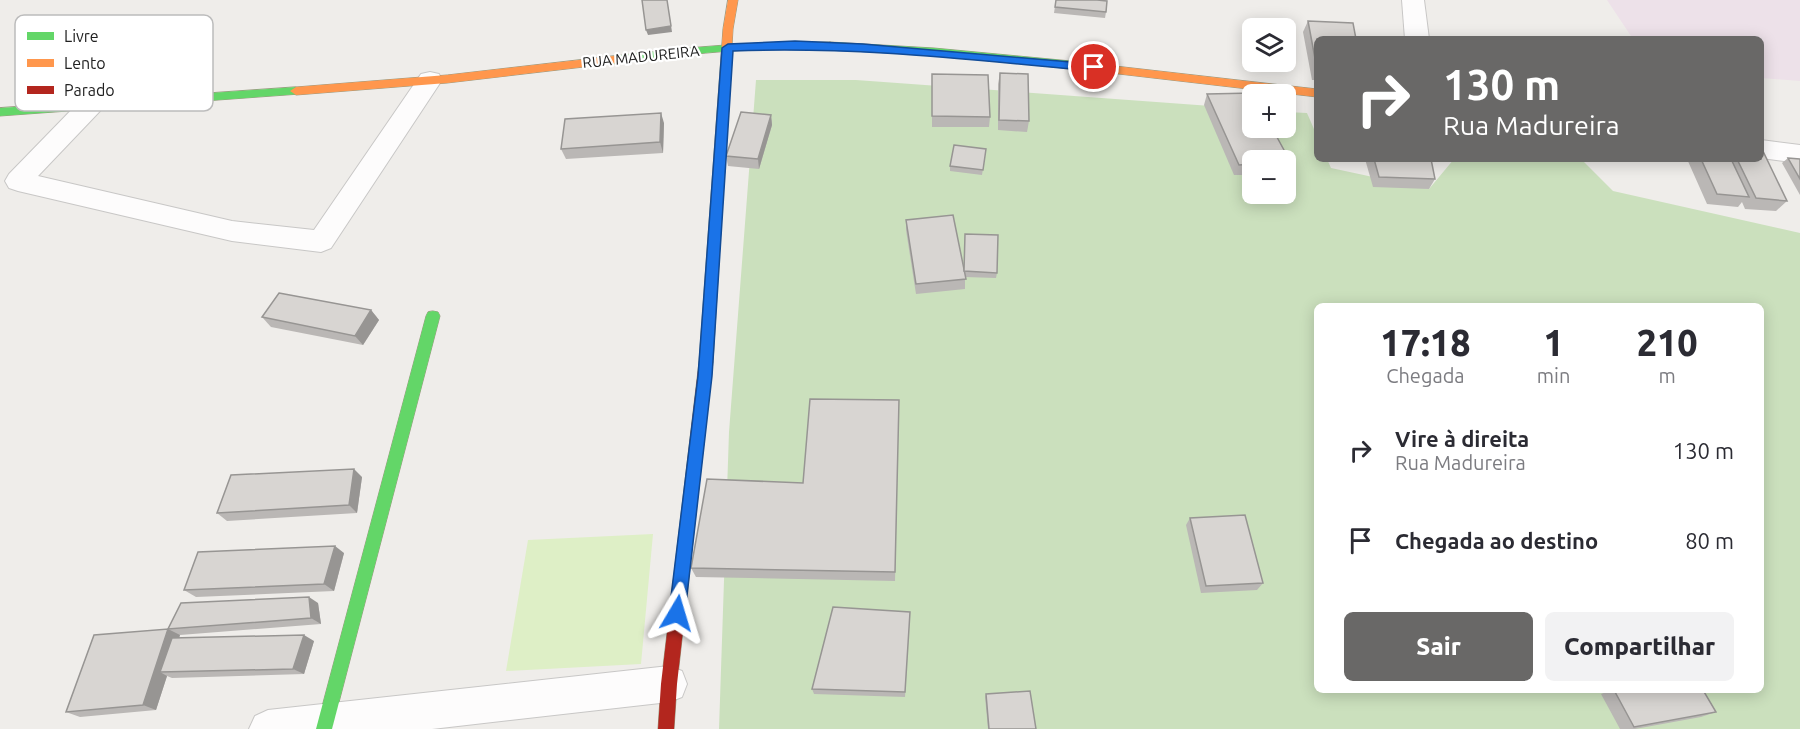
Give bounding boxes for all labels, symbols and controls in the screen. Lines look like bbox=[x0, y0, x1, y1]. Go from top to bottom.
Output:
legend bbox=[15, 15, 213, 111]
map controls bbox=[1242, 18, 1296, 204]
button: layers bbox=[1242, 18, 1296, 72]
text: Livre bbox=[64, 27, 99, 45]
pin bbox=[1068, 41, 1119, 92]
street label: RUA MADUREIRA bbox=[582, 42, 701, 71]
icon: arrive bbox=[1077, 50, 1110, 83]
text: Lento bbox=[64, 54, 106, 72]
icon: right bbox=[1344, 60, 1422, 138]
text: 130 m bbox=[1443, 61, 1560, 108]
text: Parado bbox=[64, 81, 115, 99]
button: + bbox=[1242, 84, 1296, 138]
text: Rua Madureira bbox=[1443, 110, 1620, 140]
button: − bbox=[1242, 150, 1296, 204]
text: 17:18 bbox=[1380, 322, 1470, 363]
text: 1 bbox=[1543, 322, 1564, 363]
text: 210 bbox=[1637, 322, 1698, 363]
text: Chegada bbox=[1386, 364, 1465, 387]
text: min bbox=[1537, 364, 1570, 387]
text: m bbox=[1659, 364, 1676, 387]
text: Vire à direita bbox=[1395, 426, 1529, 451]
icon: right bbox=[1344, 434, 1377, 467]
text: 130 m bbox=[1673, 438, 1734, 463]
text: Rua Madureira bbox=[1395, 451, 1526, 474]
icon: arrive bbox=[1344, 524, 1377, 557]
text: Chegada ao destino bbox=[1395, 528, 1598, 553]
text: 80 m bbox=[1685, 528, 1734, 553]
position arrow bbox=[645, 581, 709, 645]
button: Sair bbox=[1344, 612, 1533, 681]
button: Compartilhar bbox=[1545, 612, 1734, 681]

